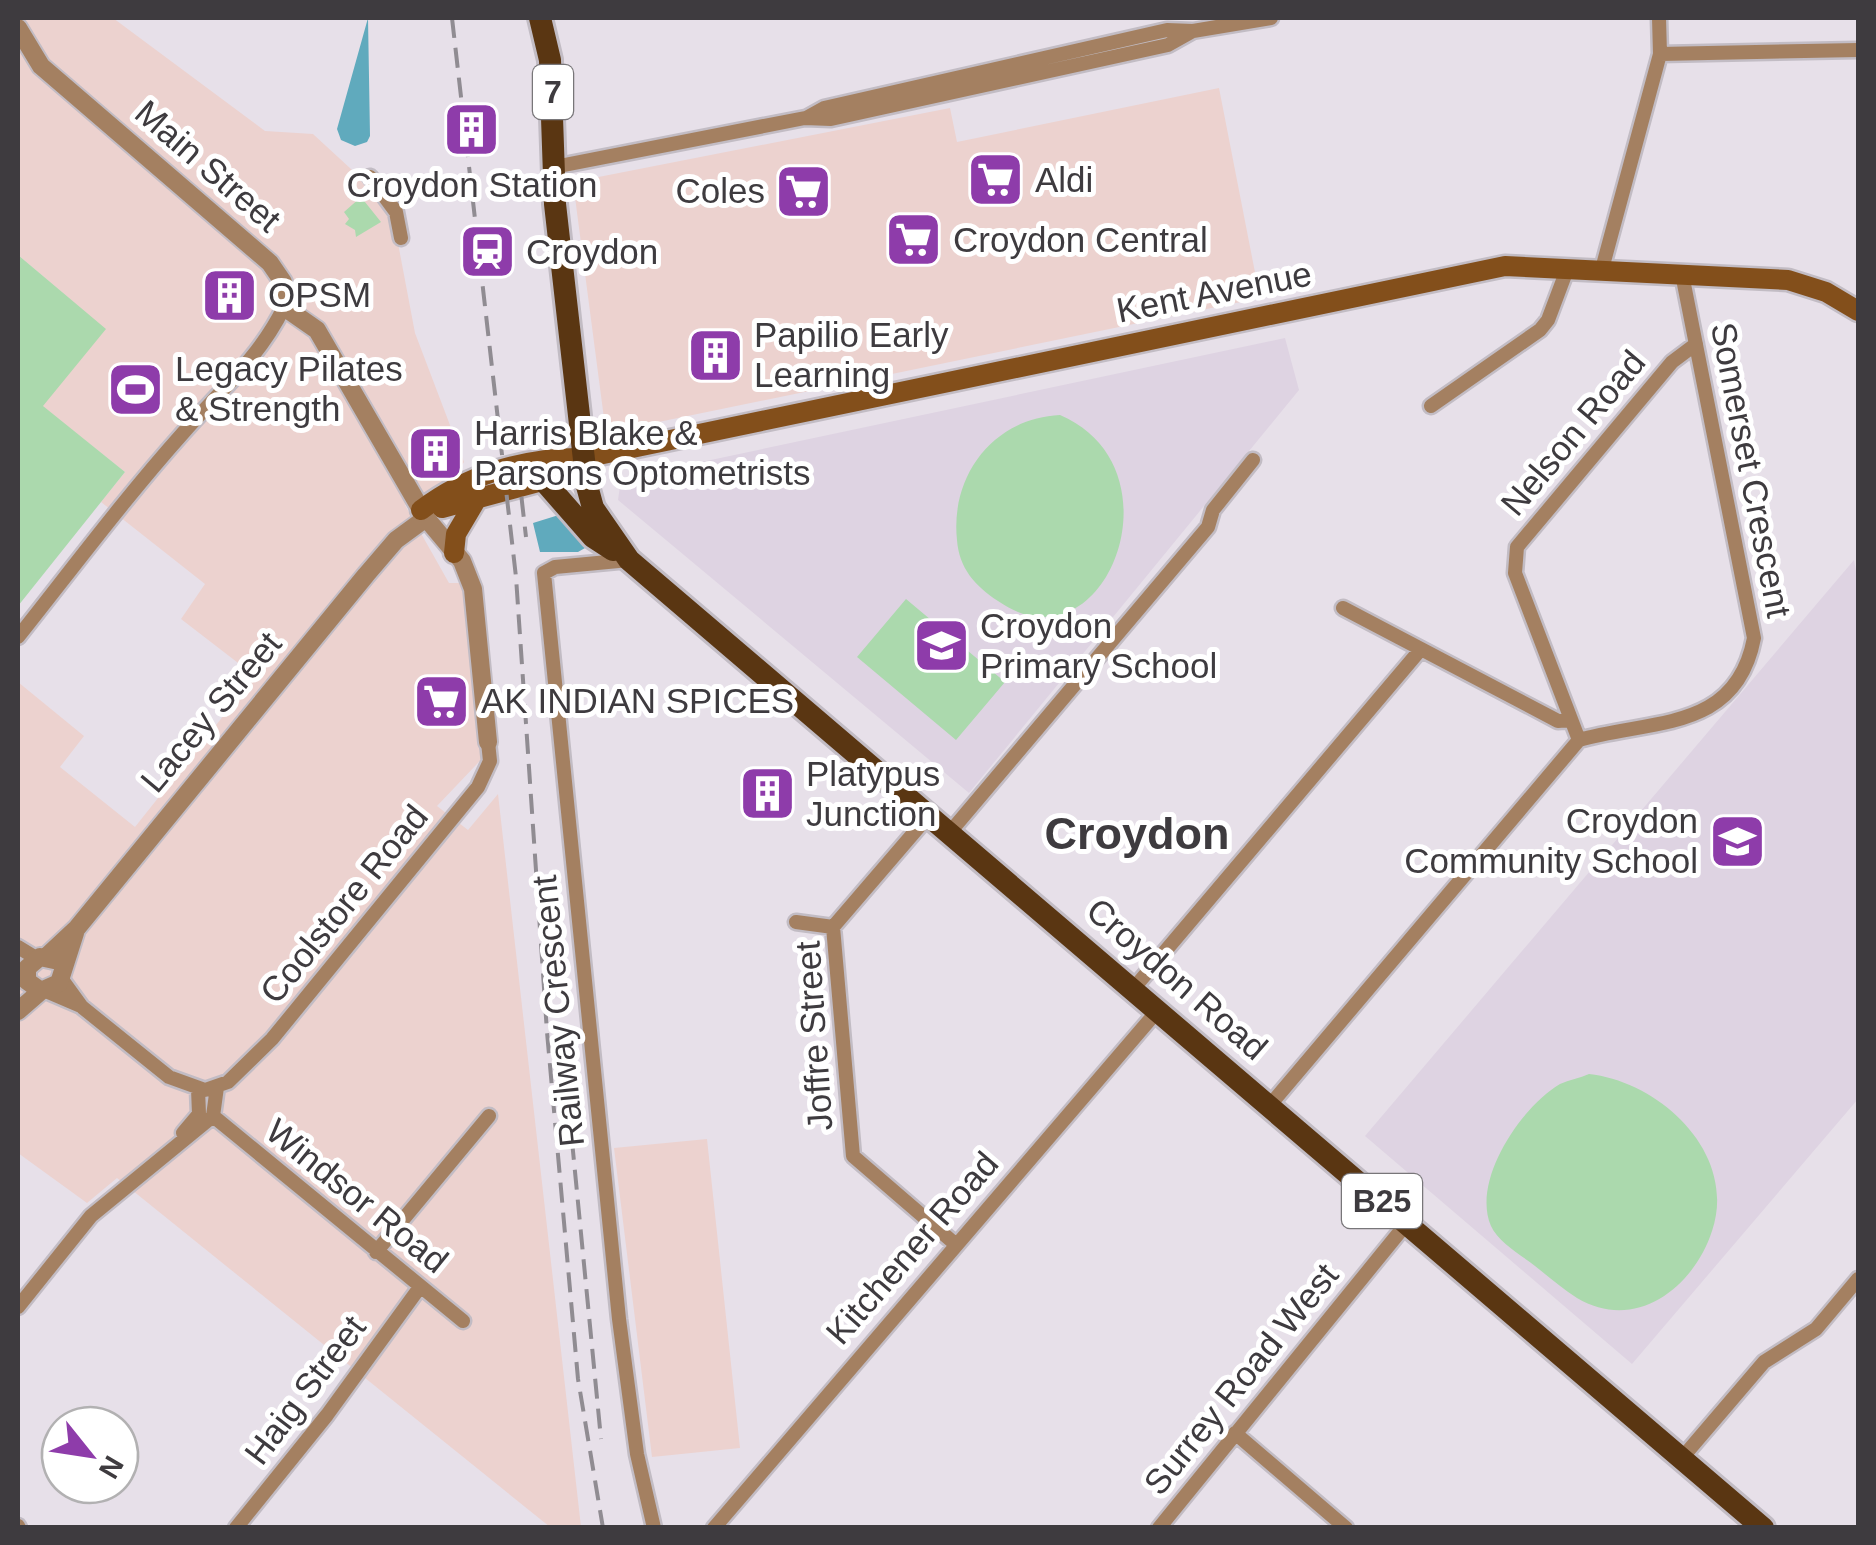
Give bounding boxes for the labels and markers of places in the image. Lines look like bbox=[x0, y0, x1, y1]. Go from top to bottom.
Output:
building icon: Croydon Station bbox=[442, 99, 502, 159]
supermarket icon: Aldi bbox=[966, 150, 1026, 210]
place label: Aldi bbox=[1035, 160, 1093, 199]
supermarket icon: Coles bbox=[774, 161, 834, 221]
place label: Croydon Station bbox=[347, 165, 597, 204]
place label: Coles bbox=[676, 171, 765, 210]
supermarket icon: Croydon Central bbox=[884, 210, 944, 270]
place label: Croydon Central bbox=[953, 220, 1208, 259]
station icon: Croydon bbox=[457, 222, 517, 282]
place label: Croydon bbox=[526, 232, 658, 271]
building icon: OPSM bbox=[199, 265, 259, 325]
place label: OPSM bbox=[268, 275, 371, 314]
place label: Papilio Early Learning bbox=[754, 315, 949, 394]
building icon: Papilio Early Learning bbox=[685, 325, 745, 385]
place label: Legacy Pilates & Strength bbox=[175, 349, 403, 428]
sports icon: Legacy Pilates & Strength bbox=[106, 359, 166, 419]
place label: Harris Blake & Parsons Optometrists bbox=[474, 413, 811, 492]
building icon: Harris Blake & Parsons Optometrists bbox=[405, 423, 465, 483]
place label: Croydon Primary School bbox=[980, 606, 1217, 685]
school or university icon: Croydon Primary School bbox=[911, 616, 971, 676]
supermarket icon: AK INDIAN SPICES bbox=[412, 671, 472, 731]
place label: AK INDIAN SPICES bbox=[481, 681, 794, 720]
place label: Platypus Junction bbox=[806, 754, 940, 833]
building icon: Platypus Junction bbox=[737, 764, 797, 824]
place label: Croydon Community School bbox=[1404, 801, 1698, 880]
school or university icon: Croydon Community School bbox=[1707, 811, 1767, 871]

